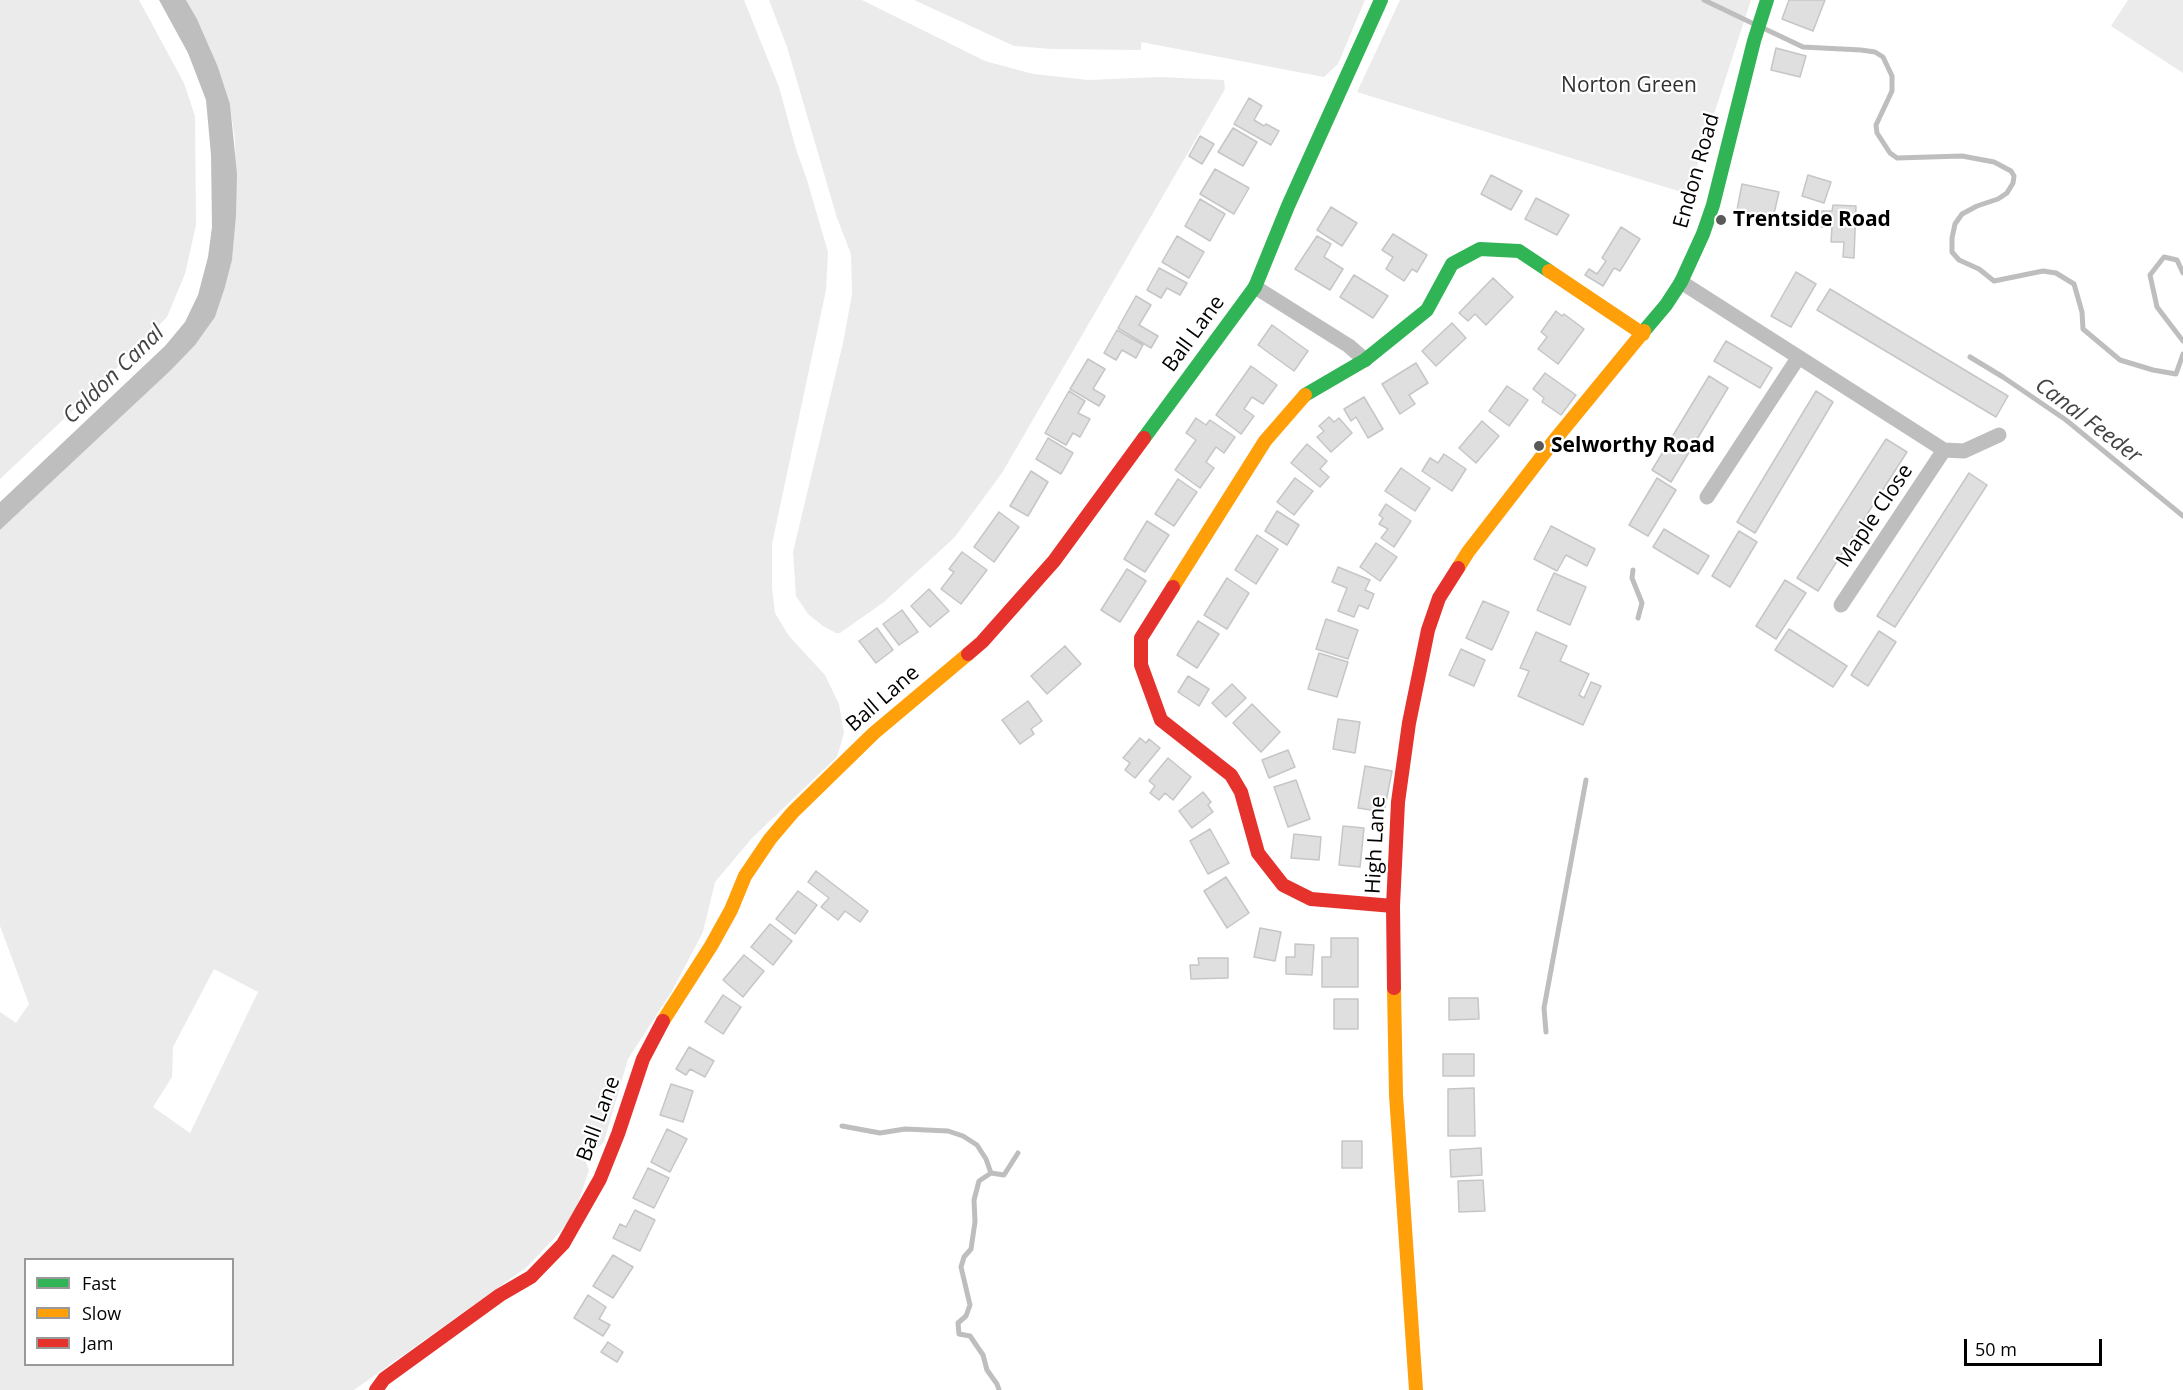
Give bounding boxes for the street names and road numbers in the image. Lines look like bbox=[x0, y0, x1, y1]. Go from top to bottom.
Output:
street label: Endon Road bbox=[1669, 111, 1725, 231]
street label: Ball Lane bbox=[1158, 291, 1230, 377]
street label: Maple Close bbox=[1831, 460, 1919, 572]
street label: Ball Lane bbox=[841, 660, 925, 738]
street label: High Lane bbox=[1361, 795, 1391, 895]
street label: Ball Lane bbox=[572, 1073, 626, 1165]

